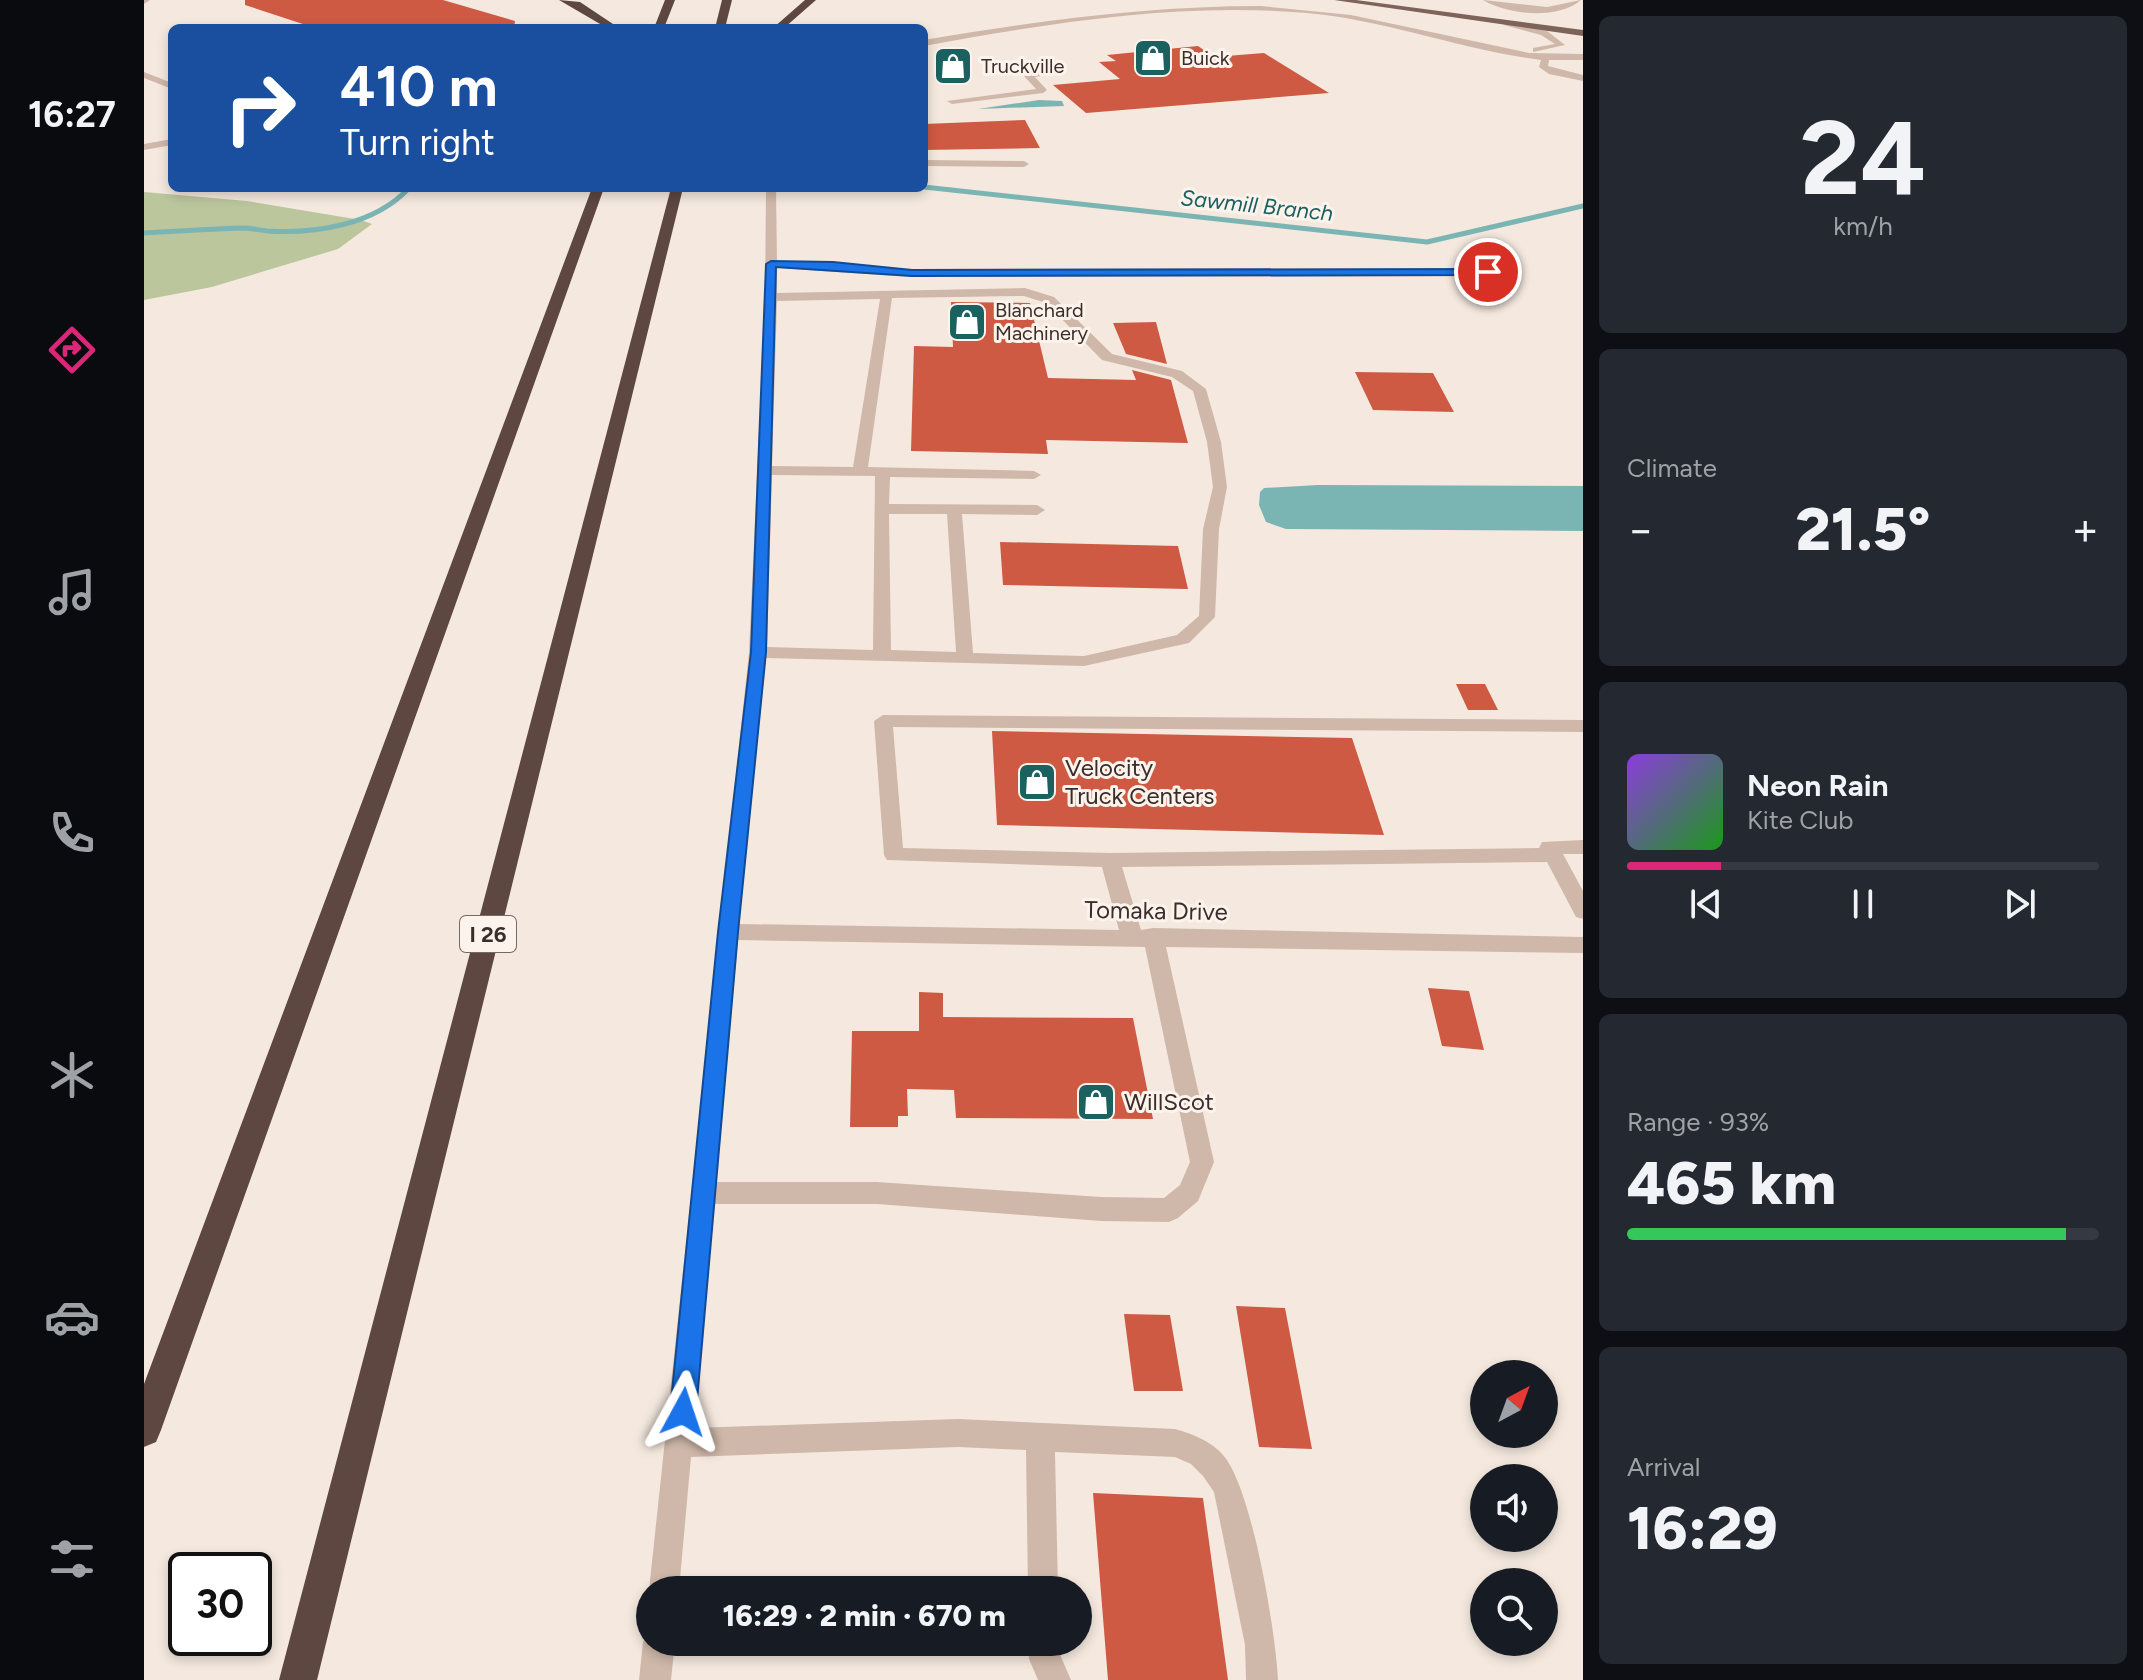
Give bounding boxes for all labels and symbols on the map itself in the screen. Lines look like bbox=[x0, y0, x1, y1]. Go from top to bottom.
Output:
shop icon: Buick bbox=[1132, 37, 1174, 79]
shop icon: Truckville bbox=[932, 45, 974, 87]
place label: Buick bbox=[1181, 46, 1230, 70]
place label: Truckville bbox=[981, 54, 1064, 78]
water label: Sawmill Branch bbox=[1179, 184, 1334, 227]
pin bbox=[1454, 238, 1522, 306]
place label: Blanchard Machinery bbox=[995, 298, 1089, 345]
shop icon: Blanchard Machinery bbox=[946, 301, 988, 343]
place label: Velocity Truck Centers bbox=[1065, 753, 1214, 810]
shop icon: Velocity Truck Centers bbox=[1016, 761, 1058, 803]
street label: Tomaka Drive bbox=[1084, 895, 1228, 926]
road number: I 26 bbox=[460, 916, 516, 952]
shop icon: WillScot bbox=[1075, 1081, 1117, 1123]
place label: WillScot bbox=[1124, 1087, 1214, 1116]
north arrow bbox=[1470, 1360, 1558, 1448]
position arrow bbox=[641, 1370, 725, 1454]
speed limit sign: 30 bbox=[168, 1552, 272, 1656]

